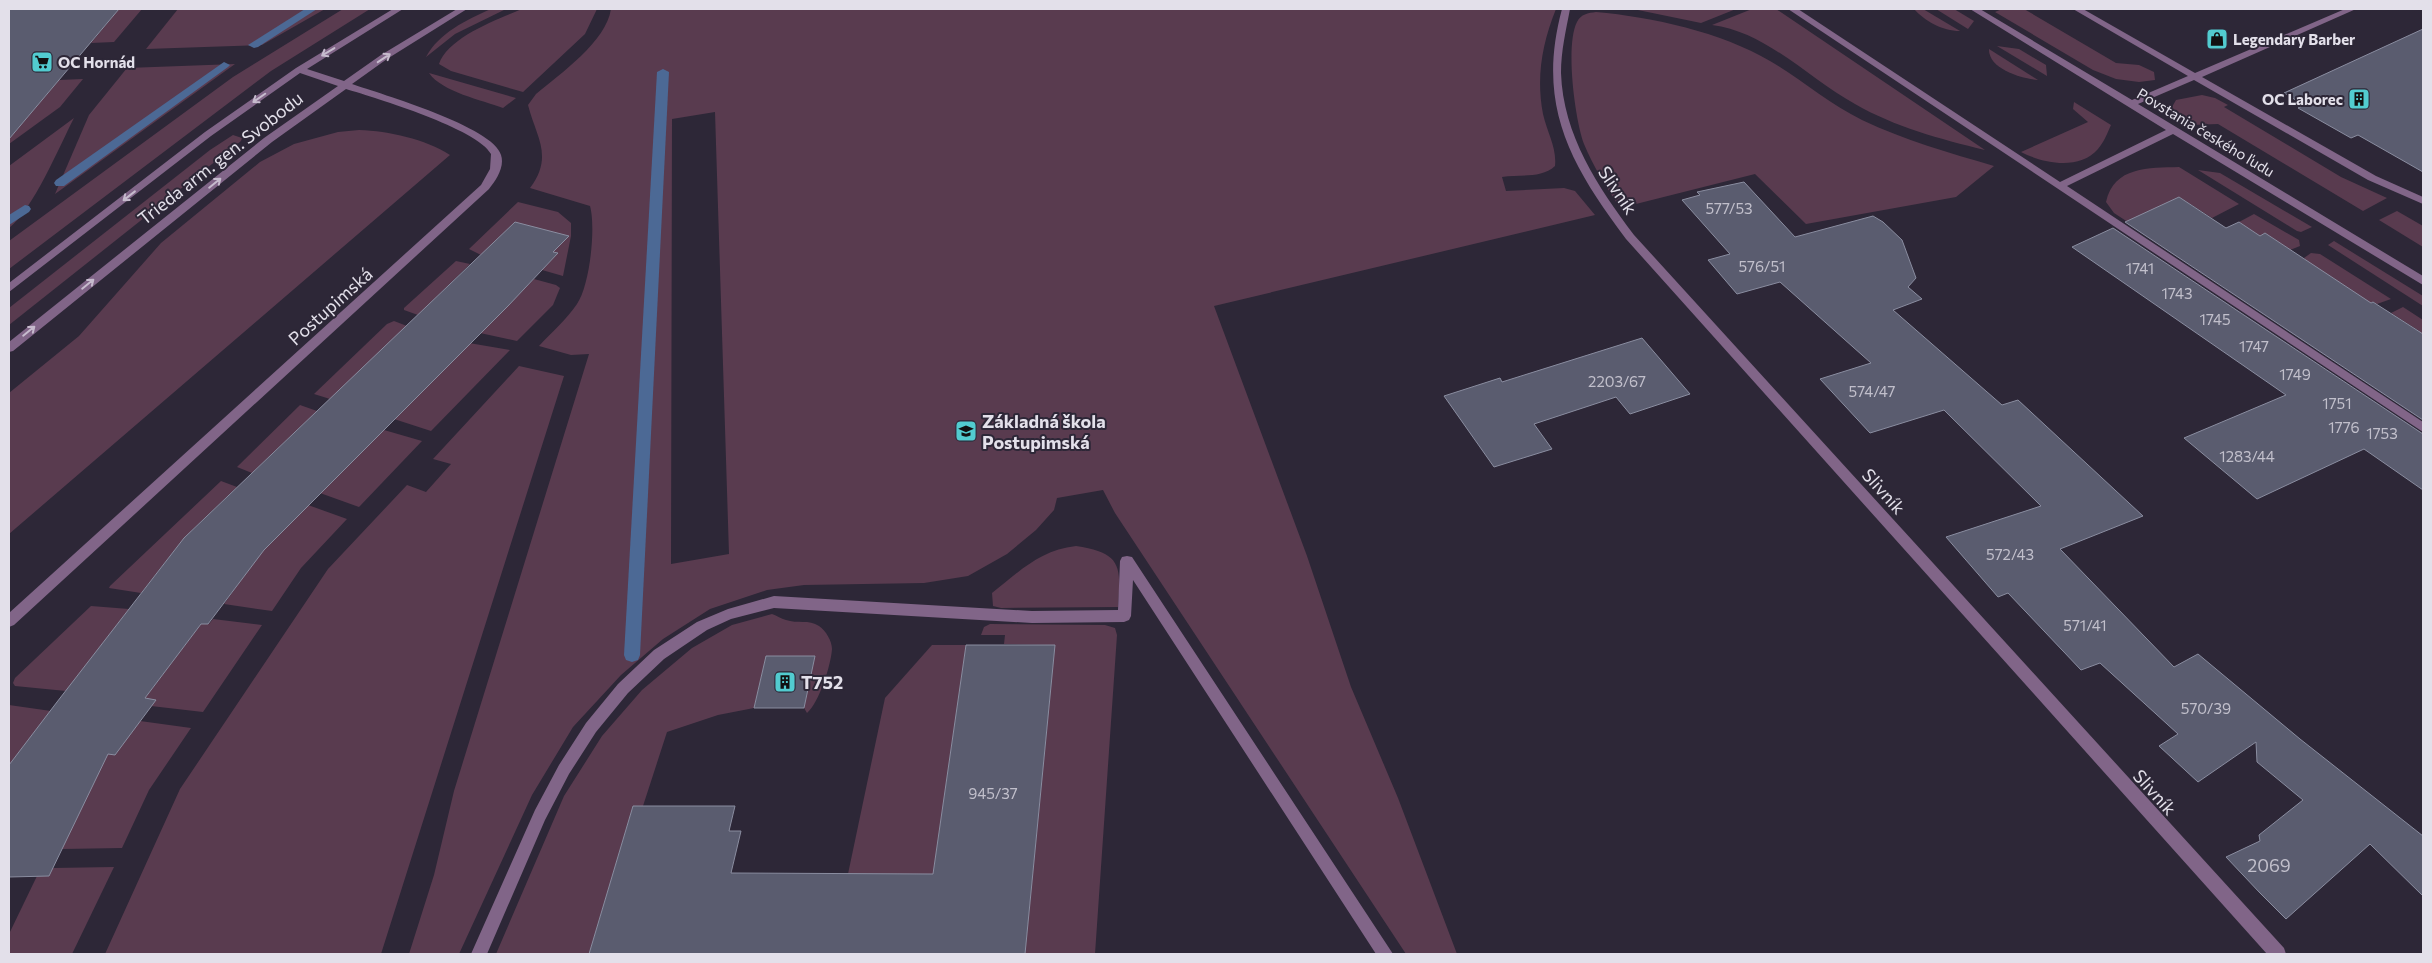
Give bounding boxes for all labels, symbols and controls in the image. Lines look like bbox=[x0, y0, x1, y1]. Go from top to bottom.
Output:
shop icon: Legendary Barber bbox=[2205, 27, 2229, 51]
place label: Legendary Barber bbox=[2233, 30, 2355, 48]
one-way arrow bbox=[321, 47, 335, 57]
supermarket icon: OC Hornád bbox=[30, 50, 54, 74]
one-way arrow bbox=[376, 52, 390, 62]
place label: OC Hornád bbox=[58, 53, 135, 71]
street label: Povstania českého ľudu bbox=[2134, 84, 2278, 180]
street label: Trieda arm. gen. Svobodu bbox=[133, 87, 307, 229]
building icon: OC Laborec bbox=[2347, 87, 2371, 111]
place label: OC Laborec bbox=[2262, 90, 2343, 108]
one-way arrow bbox=[252, 93, 266, 103]
street label: Slivník bbox=[1594, 162, 1642, 219]
one-way arrow bbox=[208, 177, 221, 188]
one-way arrow bbox=[123, 190, 136, 201]
house number: 577/53 bbox=[1705, 199, 1753, 217]
house number: 576/51 bbox=[1738, 257, 1786, 275]
house number: 1741 bbox=[2126, 259, 2154, 277]
street label: Postupimská bbox=[283, 263, 377, 349]
one-way arrow bbox=[81, 279, 94, 290]
house number: 1743 bbox=[2162, 284, 2193, 302]
house number: 1745 bbox=[2199, 310, 2231, 328]
one-way arrow bbox=[23, 326, 36, 337]
house number: 1747 bbox=[2239, 337, 2269, 355]
house number: 1749 bbox=[2279, 365, 2311, 383]
house number: 2203/67 bbox=[1588, 372, 1646, 390]
house number: 574/47 bbox=[1849, 382, 1895, 400]
house number: 1751 bbox=[2322, 394, 2352, 412]
place label: Základná škola Postupimská bbox=[982, 410, 1106, 453]
house number: 1776 bbox=[2328, 418, 2360, 436]
school or university icon: Základná škola Postupimská bbox=[954, 419, 978, 443]
house number: 1753 bbox=[2366, 424, 2398, 442]
house number: 1283/44 bbox=[2219, 447, 2275, 465]
street label: Slivník bbox=[1858, 464, 1910, 519]
house number: 572/43 bbox=[1986, 545, 2034, 563]
house number: 571/41 bbox=[2063, 616, 2107, 634]
building icon: T752 bbox=[773, 670, 797, 694]
place label: T752 bbox=[801, 671, 843, 693]
house number: 570/39 bbox=[2181, 699, 2231, 717]
street label: Slivník bbox=[2129, 765, 2181, 820]
house number: 945/37 bbox=[968, 784, 1018, 802]
house number: 2069 bbox=[2247, 854, 2291, 876]

